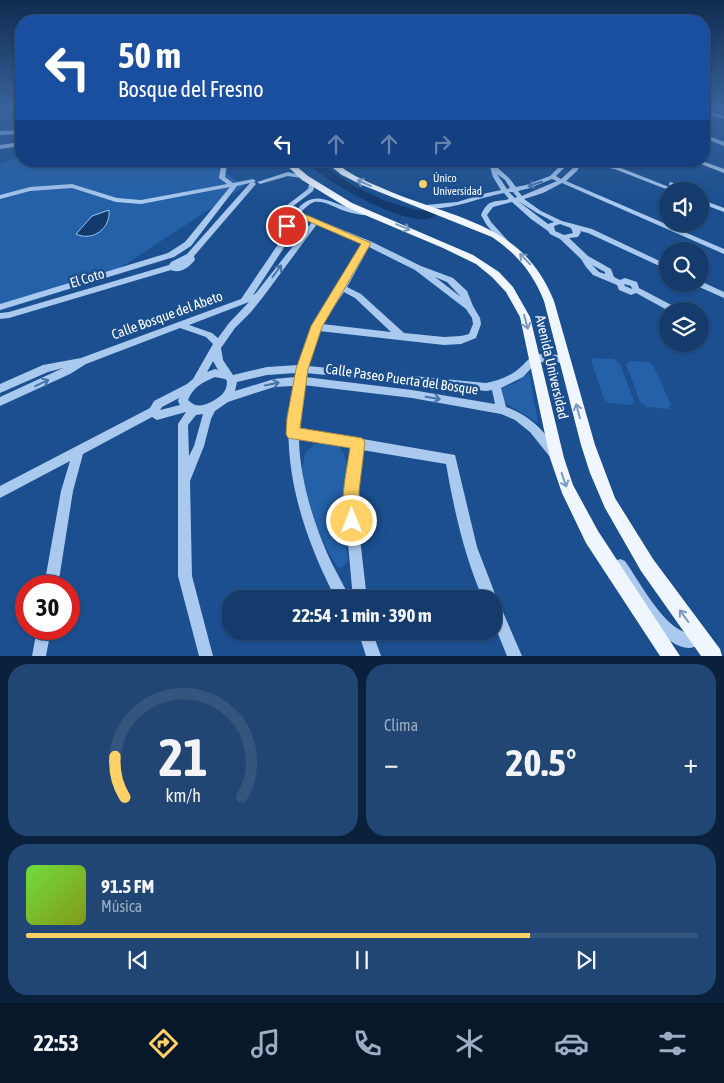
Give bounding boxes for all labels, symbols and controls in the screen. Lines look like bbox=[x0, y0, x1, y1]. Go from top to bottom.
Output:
icon: left bbox=[35, 35, 100, 100]
text: 50 m bbox=[118, 35, 181, 75]
text: Bosque del Fresno bbox=[118, 76, 264, 102]
icon: left bbox=[269, 130, 297, 158]
icon: ahead bbox=[322, 130, 350, 158]
icon: ahead bbox=[375, 130, 403, 158]
icon: right bbox=[428, 130, 456, 158]
place label: Único Universidad bbox=[433, 172, 482, 197]
one-way arrow bbox=[357, 178, 372, 188]
marker: Único Universidad bbox=[417, 178, 429, 190]
one-way arrow bbox=[528, 180, 543, 189]
map controls bbox=[659, 182, 709, 352]
button: sound bbox=[659, 182, 709, 232]
pin bbox=[266, 205, 308, 247]
icon: arrive bbox=[273, 212, 301, 240]
one-way arrow bbox=[395, 224, 410, 233]
button: search bbox=[659, 242, 709, 292]
one-way arrow bbox=[520, 254, 532, 266]
street label: El Coto bbox=[68, 265, 106, 291]
one-way arrow bbox=[272, 265, 283, 278]
street label: Calle Bosque del Abeto bbox=[109, 287, 225, 343]
button: layers bbox=[659, 302, 709, 352]
street label: Avenida Universidad bbox=[532, 313, 572, 421]
one-way arrow bbox=[522, 314, 531, 330]
street label: Calle Paseo Puerta del Bosque bbox=[325, 360, 479, 398]
one-way arrow bbox=[34, 377, 49, 387]
one-way arrow bbox=[264, 379, 280, 388]
one-way arrow bbox=[425, 393, 441, 403]
one-way arrow bbox=[573, 404, 583, 420]
one-way arrow bbox=[560, 472, 569, 487]
position arrow bbox=[325, 494, 377, 546]
speed limit sign: 30 bbox=[15, 575, 80, 640]
text: 22:54 · 1 min · 390 m bbox=[292, 604, 432, 626]
one-way arrow bbox=[679, 609, 689, 623]
text: Clima bbox=[384, 716, 418, 734]
text: 21 bbox=[159, 727, 207, 787]
text: 20.5° bbox=[506, 741, 576, 784]
text: − bbox=[384, 747, 399, 779]
text: + bbox=[683, 747, 698, 779]
text: km/h bbox=[165, 785, 201, 806]
text: 91.5 FM bbox=[101, 875, 154, 897]
text: Música bbox=[101, 897, 142, 915]
icon: previous bbox=[124, 946, 152, 974]
icon: pause bbox=[348, 946, 376, 974]
icon: next bbox=[572, 946, 600, 974]
icon: directions bbox=[146, 1026, 181, 1061]
icon: music bbox=[248, 1026, 283, 1061]
icon: phone bbox=[350, 1026, 385, 1061]
icon: climate bbox=[452, 1026, 487, 1061]
icon: car bbox=[554, 1026, 589, 1061]
icon: filters bbox=[655, 1026, 690, 1061]
text: 22:53 bbox=[33, 1030, 79, 1056]

